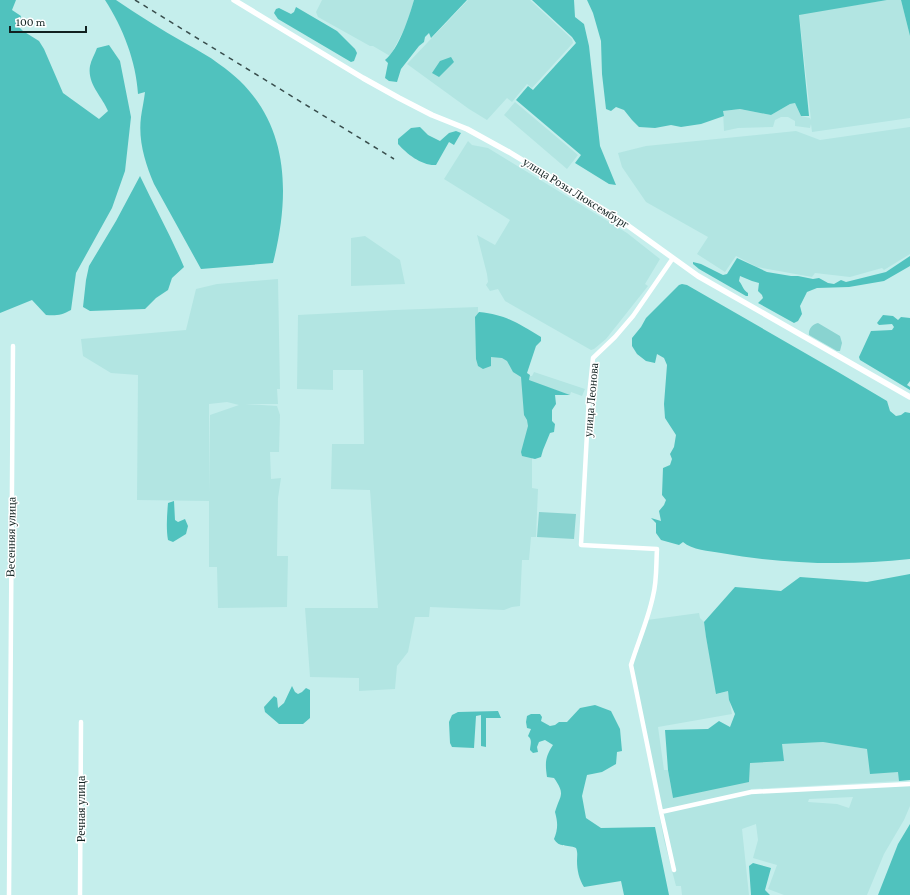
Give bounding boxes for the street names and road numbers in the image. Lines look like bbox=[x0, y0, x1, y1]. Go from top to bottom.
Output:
street label: улица Розы Люксембург bbox=[520, 154, 632, 232]
street label: улица Леонова bbox=[581, 362, 601, 438]
street label: Весенняя улица bbox=[3, 496, 19, 577]
street label: Речная улица bbox=[74, 775, 88, 842]

